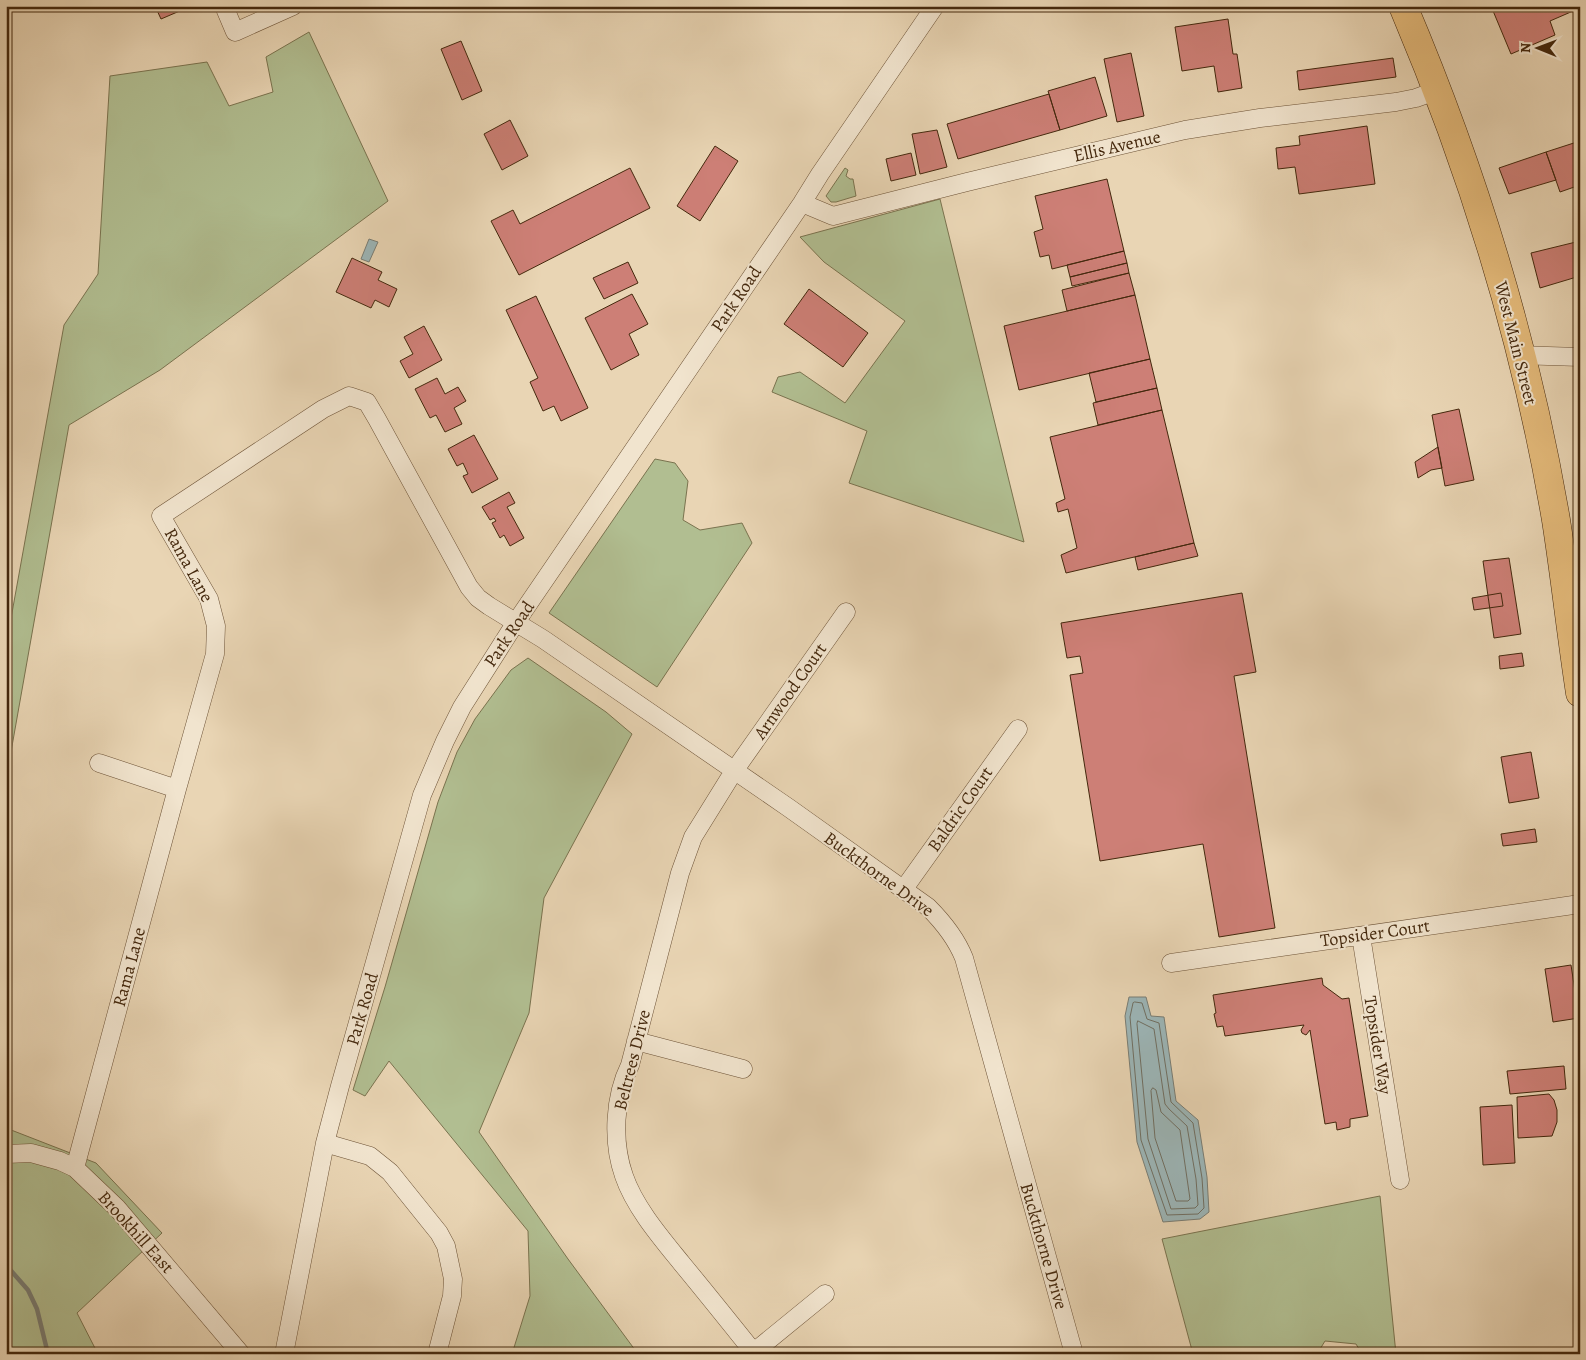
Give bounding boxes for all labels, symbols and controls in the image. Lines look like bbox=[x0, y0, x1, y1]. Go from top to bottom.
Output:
north arrow bbox=[1514, 22, 1564, 72]
text: N bbox=[1516, 43, 1535, 53]
street label: Ellis Avenue bbox=[1071, 124, 1163, 168]
street label: Park Road bbox=[705, 261, 767, 337]
street label: West Main Street bbox=[1489, 278, 1543, 407]
street label: Rama Lane bbox=[159, 524, 219, 606]
street label: Park Road bbox=[478, 596, 540, 672]
street label: Arnwood Court bbox=[747, 638, 832, 745]
street label: Baldric Court bbox=[922, 762, 998, 856]
street label: Buckthorne Drive bbox=[819, 826, 939, 922]
street label: Topsider Court bbox=[1319, 913, 1431, 953]
street label: Rama Lane bbox=[107, 925, 151, 1009]
street label: Park Road bbox=[340, 969, 384, 1048]
street label: Topsider Way bbox=[1358, 994, 1398, 1097]
street label: Beltrees Drive bbox=[608, 1007, 656, 1113]
street label: Buckthorne Drive bbox=[1014, 1180, 1074, 1312]
street label: Brookhill East bbox=[93, 1186, 179, 1278]

